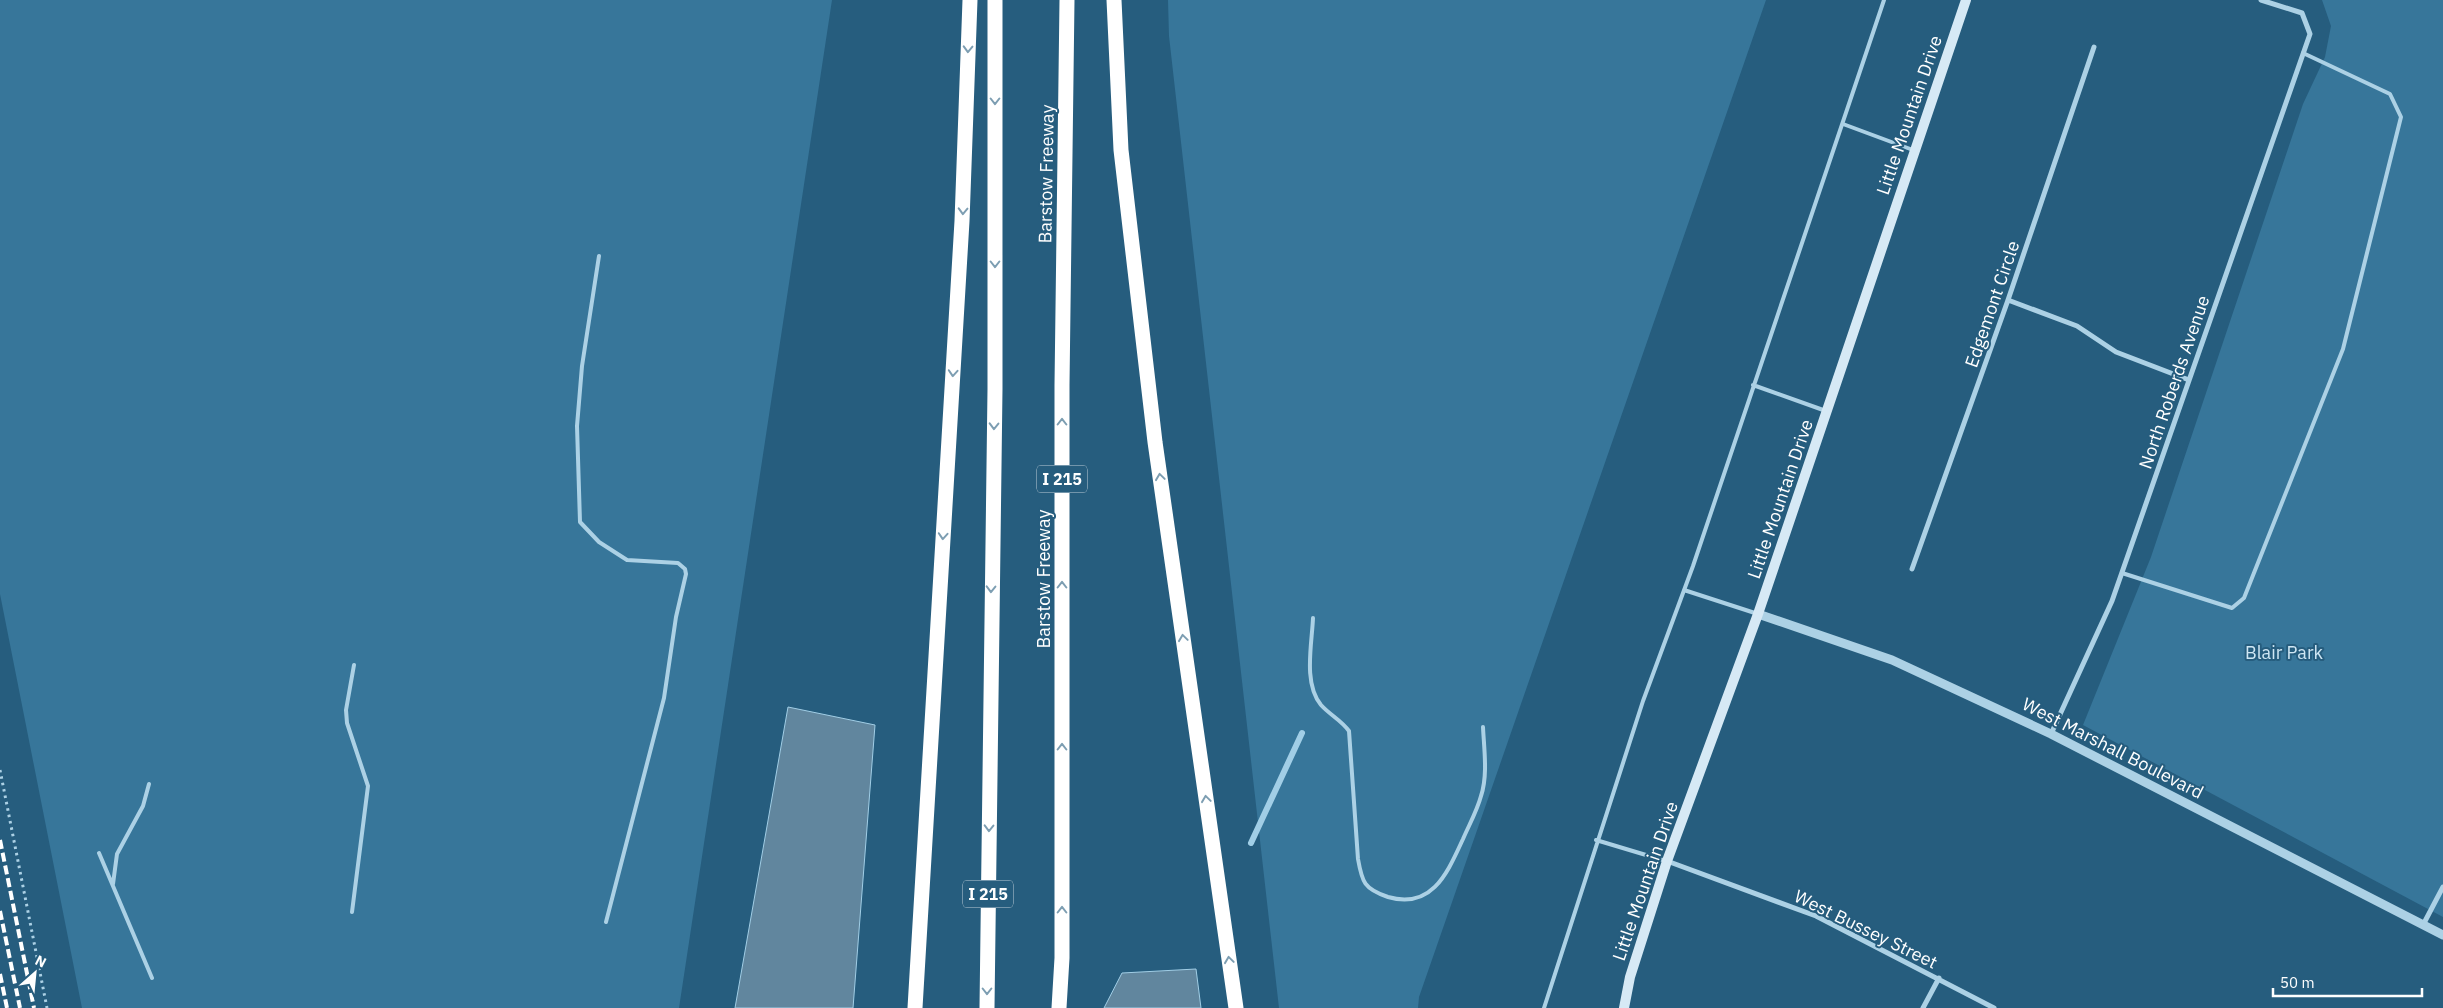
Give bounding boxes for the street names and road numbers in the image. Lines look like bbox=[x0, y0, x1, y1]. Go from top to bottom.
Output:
street label: Little Mountain Drive bbox=[1871, 32, 1947, 198]
street label: Barstow Freeway bbox=[1033, 104, 1059, 244]
street label: Edgemont Circle bbox=[1960, 237, 2025, 370]
street label: North Roberds Avenue bbox=[2134, 292, 2215, 472]
street label: Little Mountain Drive bbox=[1742, 416, 1818, 582]
road number: I 215 bbox=[1037, 466, 1087, 492]
street label: Barstow Freeway bbox=[1032, 509, 1055, 648]
street label: West Marshall Boulevard bbox=[2019, 692, 2207, 804]
street label: Little Mountain Drive bbox=[1607, 798, 1683, 964]
road number: I 215 bbox=[963, 881, 1013, 908]
street label: West Bussey Street bbox=[1791, 884, 1941, 974]

